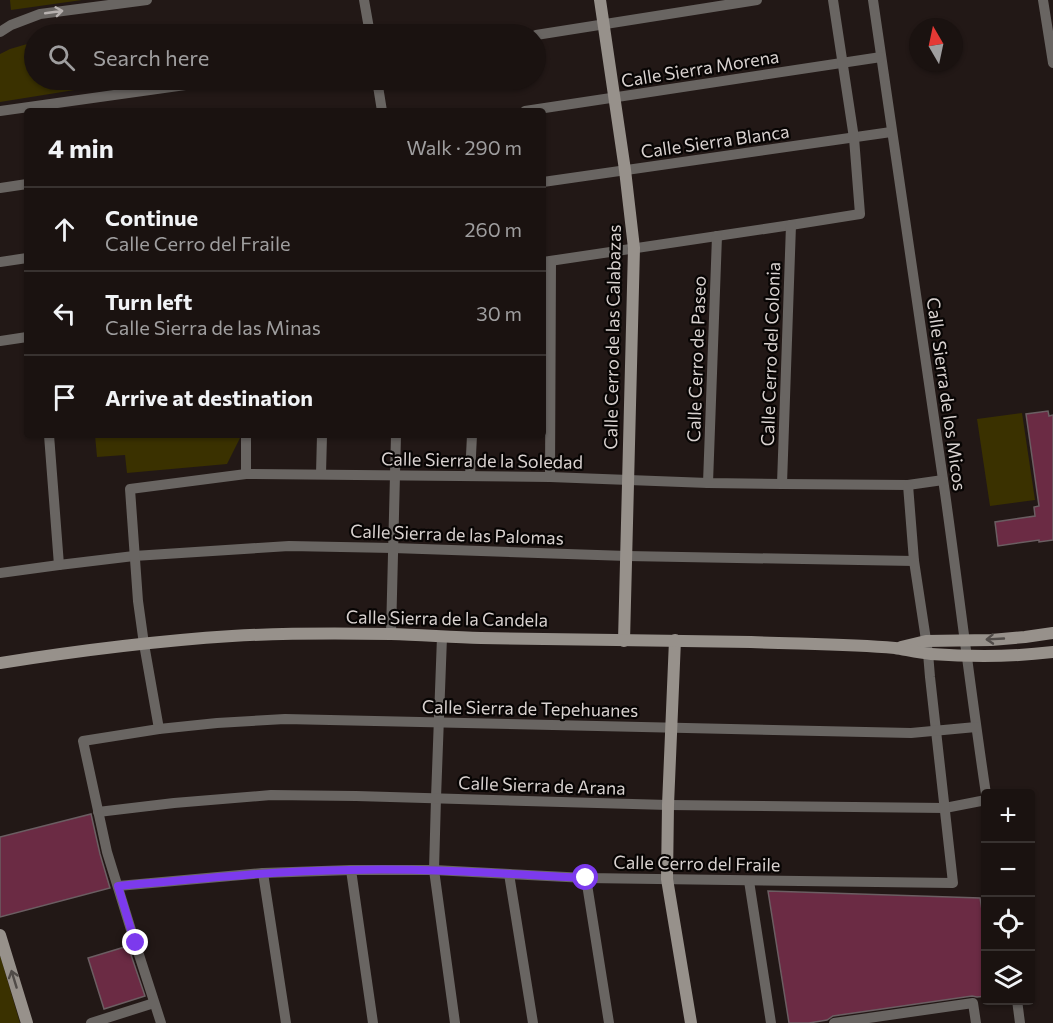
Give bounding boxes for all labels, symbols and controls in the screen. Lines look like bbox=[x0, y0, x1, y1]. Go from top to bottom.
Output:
one-way arrow bbox=[44, 7, 64, 18]
north arrow bbox=[909, 18, 963, 72]
search box bbox=[24, 24, 546, 90]
icon: search bbox=[45, 41, 78, 74]
text: Search here bbox=[93, 44, 209, 71]
street label: Calle Sierra Morena bbox=[619, 45, 781, 91]
street label: Calle Sierra Blanca bbox=[639, 120, 791, 162]
text: 4 min bbox=[48, 132, 114, 163]
text: Walk · 290 m bbox=[406, 135, 522, 159]
text: Continue bbox=[105, 204, 198, 231]
icon: ahead bbox=[48, 213, 81, 246]
text: 260 m bbox=[464, 217, 522, 241]
street label: Calle Cerro de las Calabazas bbox=[599, 224, 625, 450]
text: Calle Cerro del Fraile bbox=[105, 231, 291, 255]
street label: Calle Cerro del Colonia bbox=[756, 261, 784, 447]
street label: Calle Cerro de Paseo bbox=[682, 275, 710, 443]
text: Turn left bbox=[105, 288, 192, 315]
street label: Calle Sierra de los Micos bbox=[923, 296, 971, 492]
icon: left bbox=[48, 297, 81, 330]
text: 30 m bbox=[476, 301, 522, 325]
text: Calle Sierra de las Minas bbox=[105, 315, 321, 339]
icon: arrive bbox=[48, 381, 81, 414]
text: Arrive at destination bbox=[105, 384, 313, 411]
street label: Calle Sierra de la Soledad bbox=[381, 447, 583, 473]
street label: Calle Sierra de las Palomas bbox=[350, 519, 564, 549]
street label: Calle Sierra de la Candela bbox=[346, 605, 548, 631]
one-way arrow bbox=[985, 634, 1005, 645]
street label: Calle Sierra de Tepehuanes bbox=[422, 695, 638, 721]
street label: Calle Sierra de Arana bbox=[458, 771, 626, 799]
map controls bbox=[981, 789, 1035, 1005]
button: + bbox=[981, 789, 1035, 843]
button: − bbox=[981, 843, 1035, 897]
street label: Calle Cerro del Fraile bbox=[613, 851, 781, 875]
route start bbox=[572, 864, 598, 890]
button: locate bbox=[981, 897, 1035, 951]
route end bbox=[122, 929, 148, 955]
button: layers bbox=[981, 951, 1035, 1005]
one-way arrow bbox=[7, 970, 18, 989]

